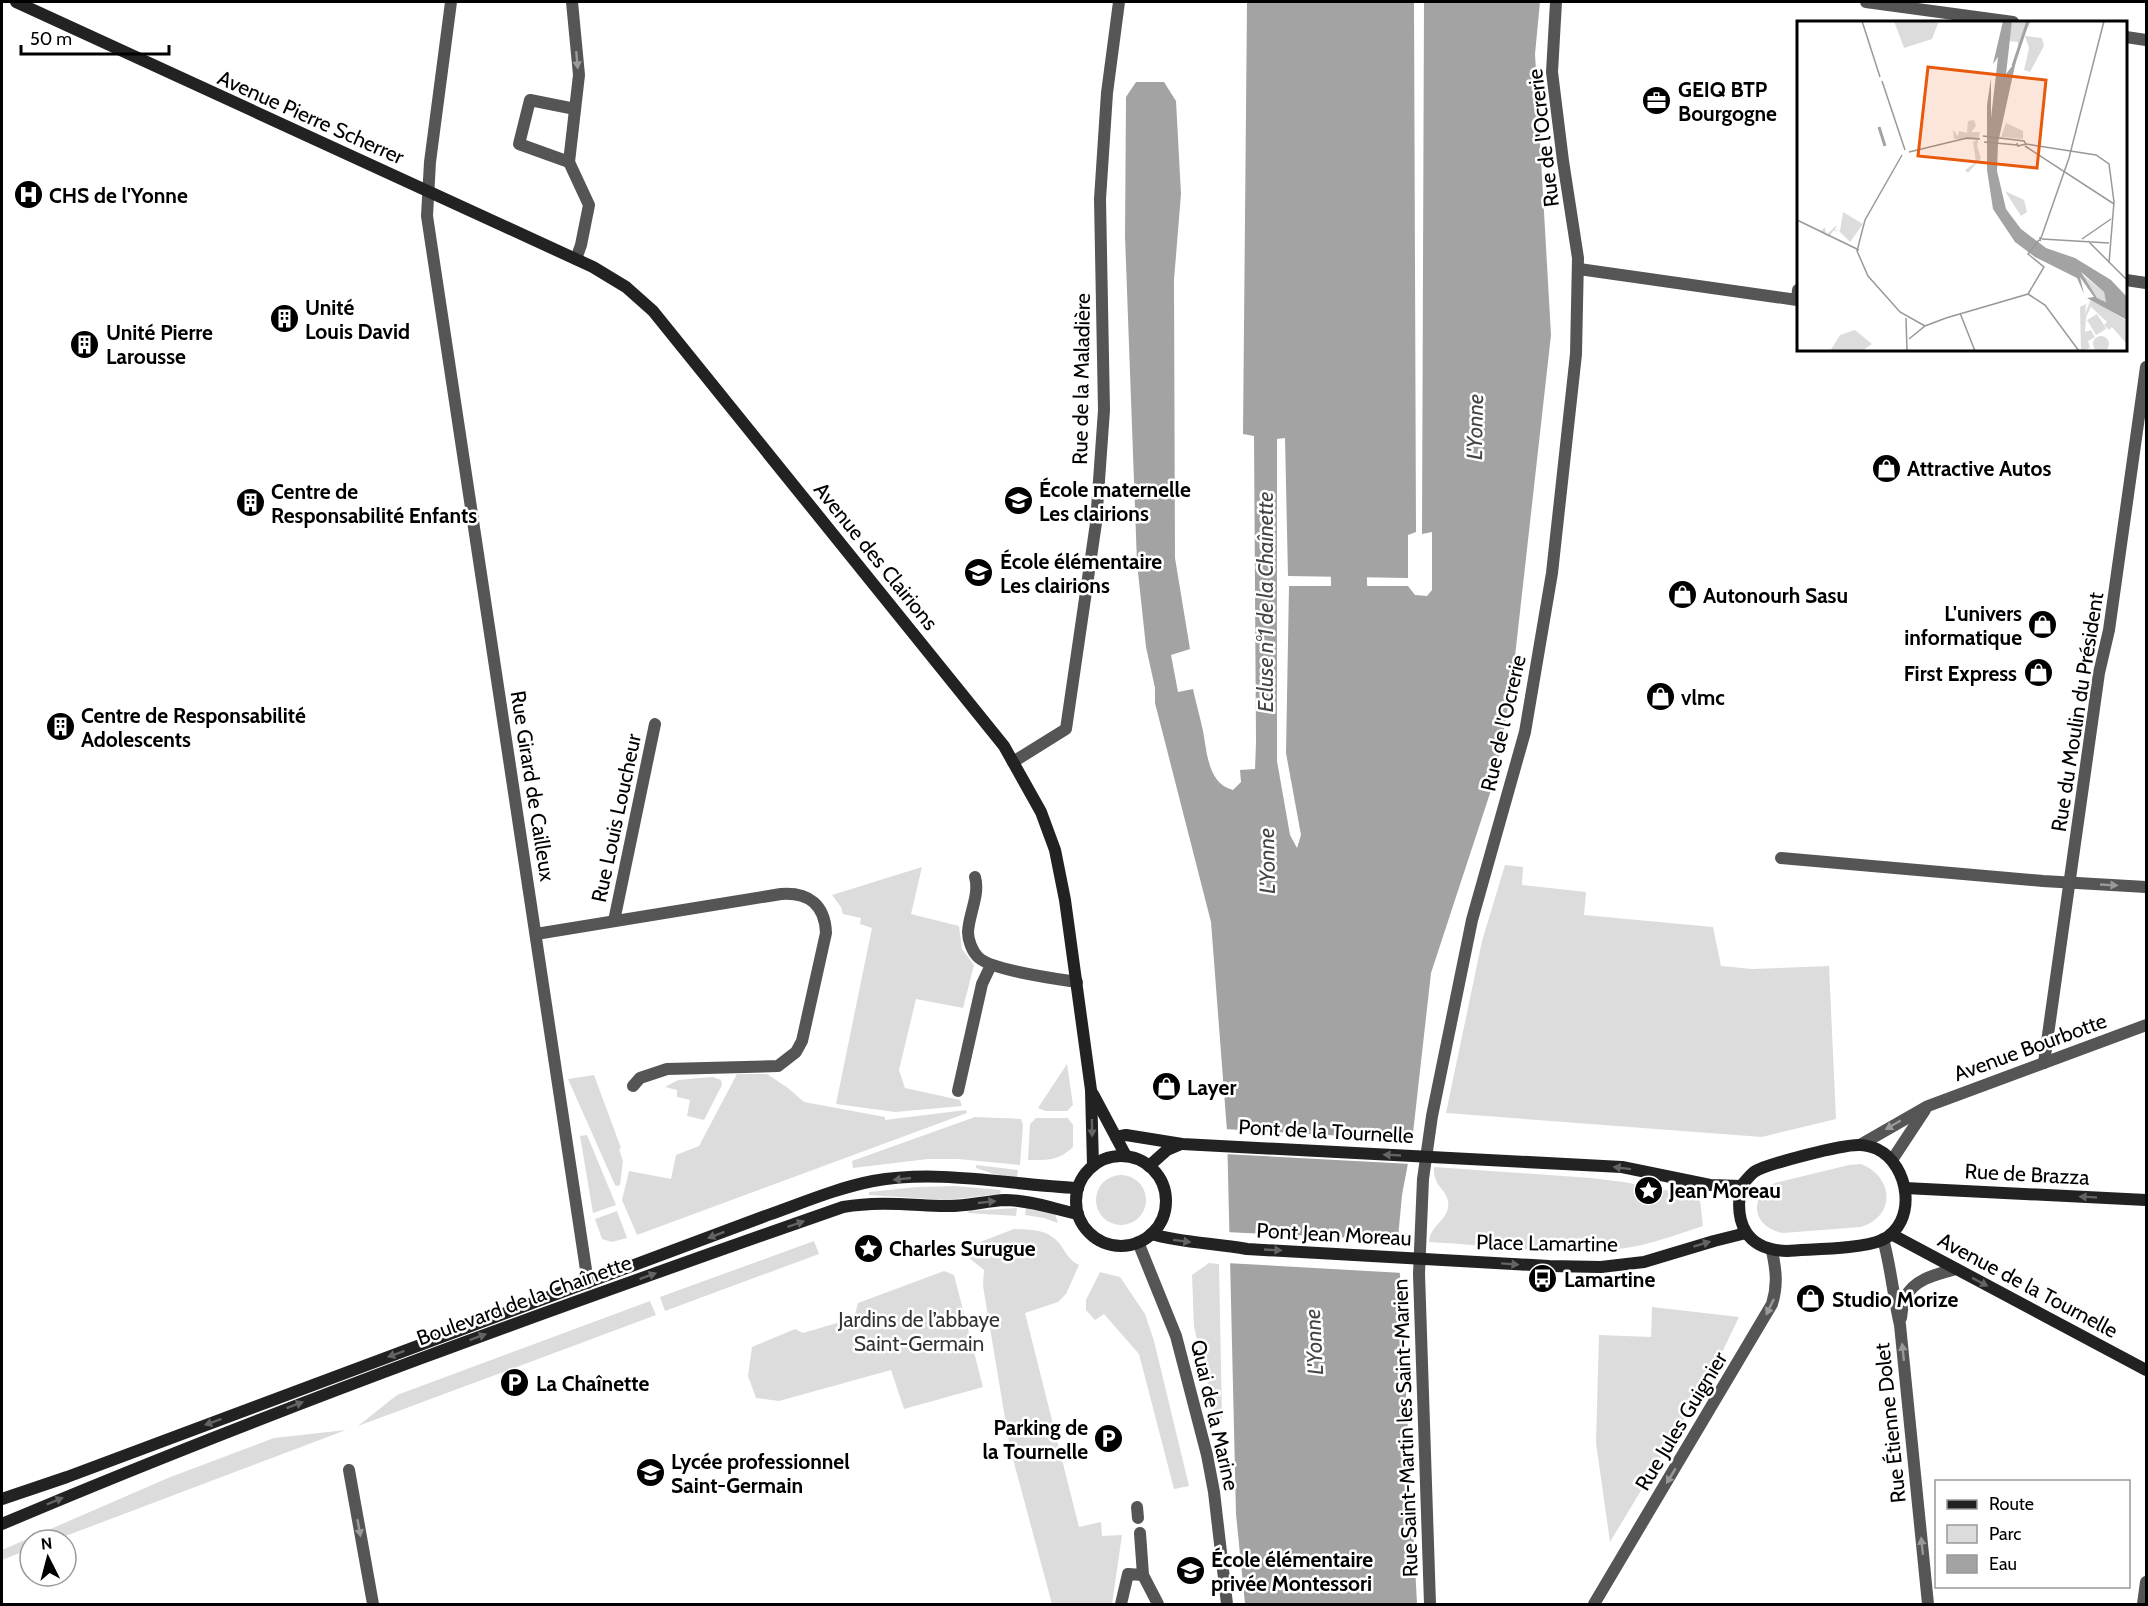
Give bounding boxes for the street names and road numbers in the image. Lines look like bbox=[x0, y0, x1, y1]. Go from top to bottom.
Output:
street label: Avenue Pierre Scherrer bbox=[214, 65, 408, 169]
street label: Rue de l'Ocrerie bbox=[1522, 67, 1564, 208]
street label: Rue de la Maladière bbox=[1067, 293, 1095, 465]
street label: Avenue des Clairions bbox=[809, 477, 943, 635]
street label: Rue du Moulin du Président bbox=[2046, 591, 2108, 833]
street label: Rue de l'Ocrerie bbox=[1475, 652, 1531, 794]
street label: Rue Girard de Cailleux bbox=[506, 689, 560, 883]
street label: Rue Louis Loucheur bbox=[586, 731, 646, 905]
street label: Avenue Bourbotte bbox=[1950, 1008, 2110, 1086]
street label: Pont de la Tournelle bbox=[1238, 1114, 1414, 1148]
street label: Rue de Brazza bbox=[1964, 1158, 2090, 1190]
street label: Pont Jean Moreau bbox=[1256, 1217, 1412, 1251]
street label: Avenue de la Tournelle bbox=[1934, 1227, 2122, 1343]
street label: Place Lamartine bbox=[1476, 1229, 1618, 1257]
street label: Boulevard de la Chaînette bbox=[413, 1249, 635, 1351]
street label: Rue Saint-Martin les Saint-Marien bbox=[1387, 1278, 1423, 1578]
street label: Quai de la Marine bbox=[1186, 1337, 1245, 1493]
street label: Rue Étienne Dolet bbox=[1869, 1342, 1911, 1504]
street label: Rue Jules Guignier bbox=[1630, 1347, 1732, 1495]

